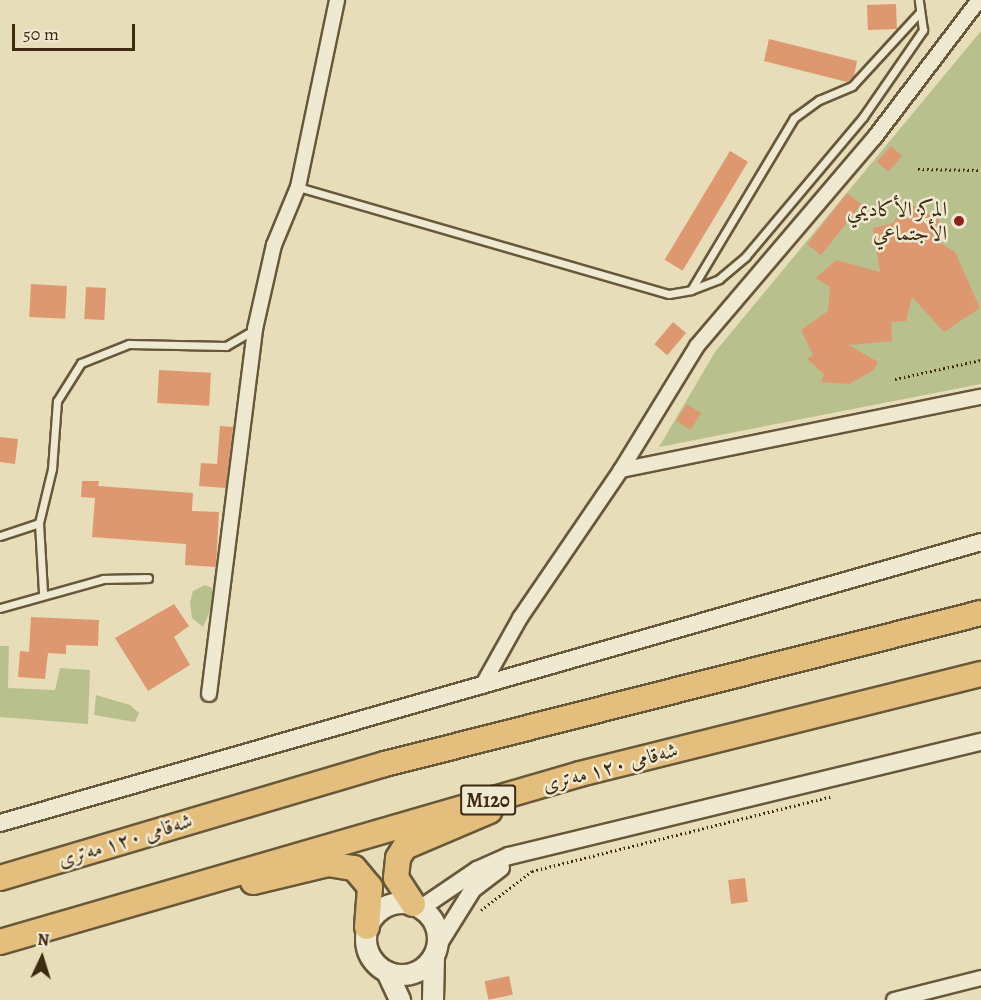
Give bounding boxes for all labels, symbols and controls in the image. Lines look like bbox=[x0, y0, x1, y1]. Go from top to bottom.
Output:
scale bar bbox=[15, 12, 138, 50]
text: 50 m bbox=[23, 22, 59, 46]
place label: المركز الأكاديمي الأجتماعي bbox=[847, 196, 947, 246]
marker: المركز الأكاديمي الأجتماعي bbox=[952, 214, 966, 228]
street label: شەقامی ١٢٠ مەتری bbox=[540, 737, 680, 797]
road number: M120 bbox=[460, 783, 516, 817]
street label: شەقامی ١٢٠ مەتری bbox=[55, 808, 195, 872]
north arrow bbox=[12, 928, 72, 988]
text: N bbox=[37, 929, 50, 951]

